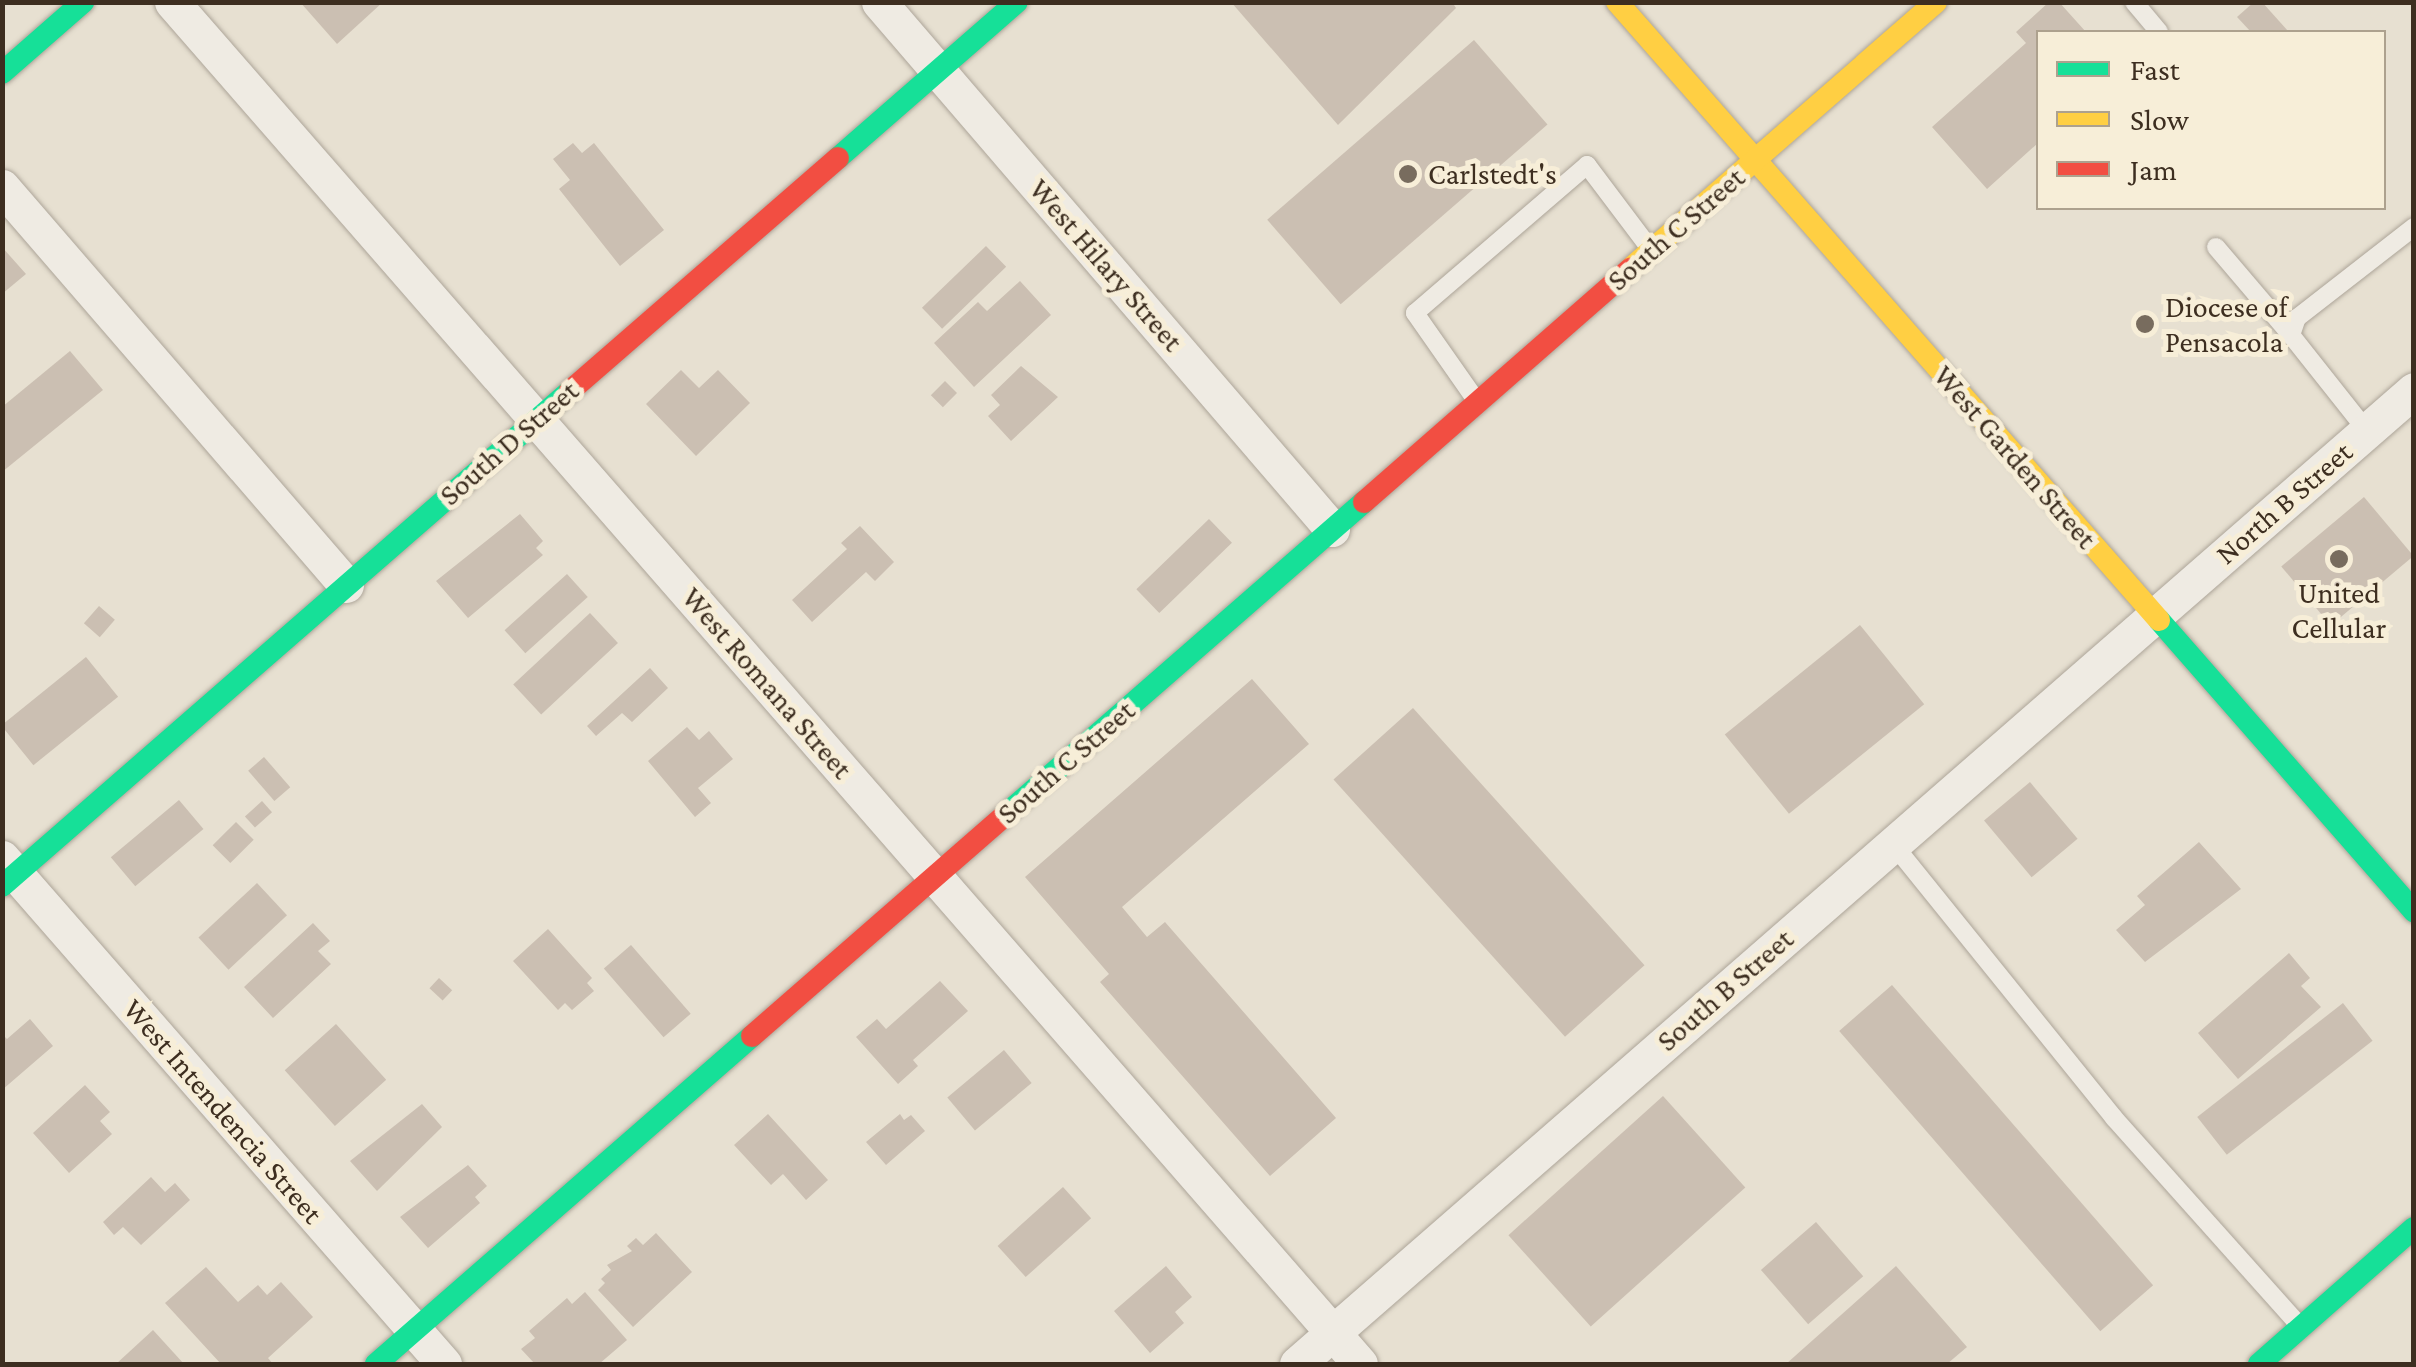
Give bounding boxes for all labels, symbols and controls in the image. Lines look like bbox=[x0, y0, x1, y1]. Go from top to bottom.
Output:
legend bbox=[2036, 30, 2386, 210]
text: Fast bbox=[2130, 53, 2180, 86]
text: Slow bbox=[2130, 103, 2189, 136]
text: Jam bbox=[2130, 153, 2177, 186]
place label: Carlstedt's bbox=[1428, 156, 1557, 192]
street label: South C Street bbox=[1600, 160, 1752, 298]
marker: Carlstedt's bbox=[1397, 163, 1419, 185]
street label: West Hilary Street bbox=[1021, 171, 1191, 359]
place label: Diocese of Pensacola bbox=[2165, 289, 2288, 360]
marker: Diocese of Pensacola bbox=[2134, 313, 2156, 335]
street label: West Garden Street bbox=[1926, 358, 2104, 556]
street label: South D Street bbox=[432, 373, 586, 513]
street label: North B Street bbox=[2208, 434, 2360, 572]
marker: United Cellular bbox=[2328, 548, 2350, 570]
place label: United Cellular bbox=[2292, 575, 2386, 646]
street label: West Romana Street bbox=[674, 580, 860, 786]
street label: South C Street bbox=[990, 693, 1142, 831]
street label: South B Street bbox=[1649, 921, 1801, 1059]
street label: West Intendencia Street bbox=[116, 991, 330, 1231]

